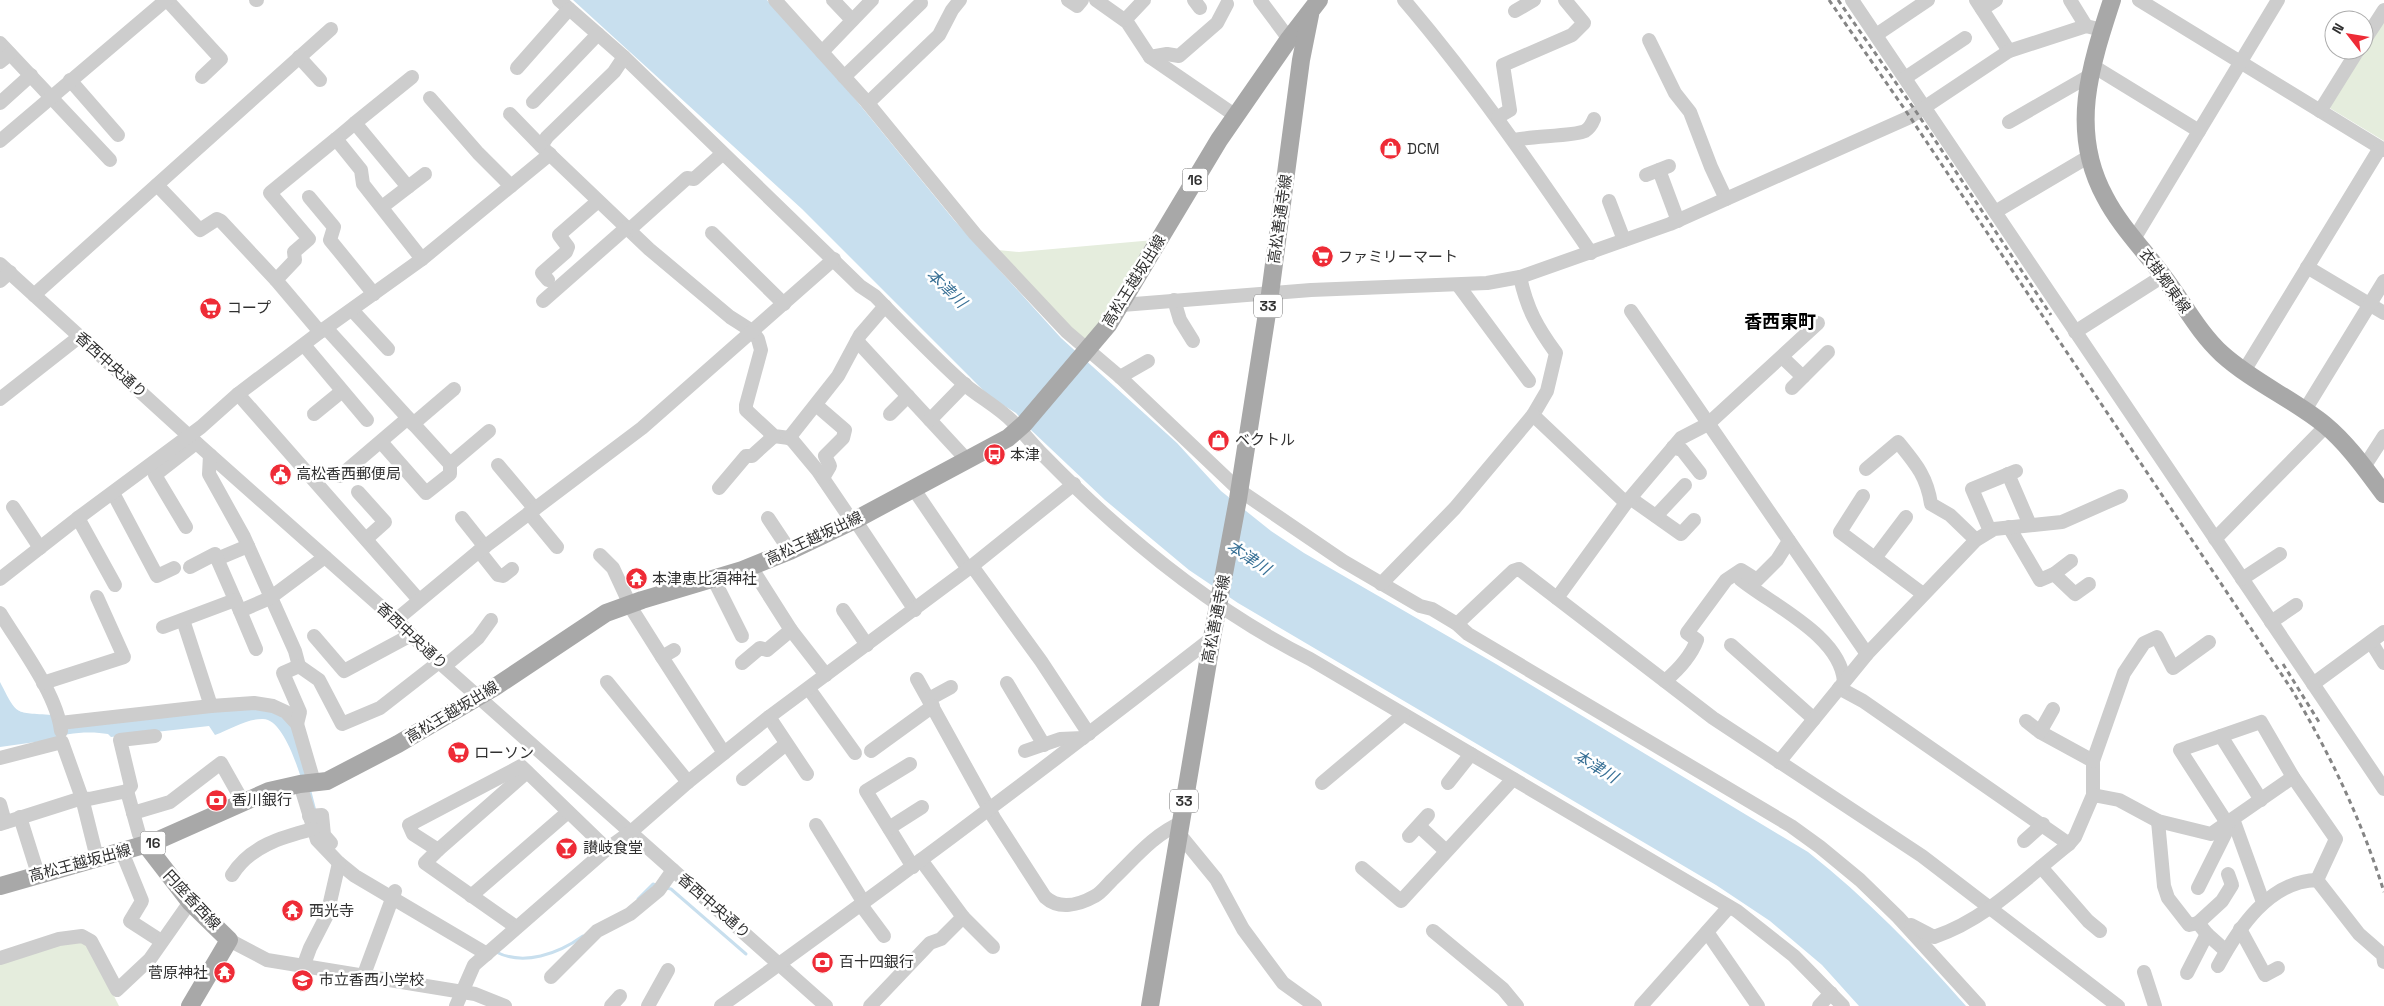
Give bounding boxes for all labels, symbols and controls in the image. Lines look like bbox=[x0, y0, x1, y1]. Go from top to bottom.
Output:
north arrow bbox=[2324, 10, 2374, 60]
text: N bbox=[2328, 20, 2348, 37]
shop icon: DCM bbox=[1379, 137, 1403, 161]
place label: DCM bbox=[1407, 139, 1440, 158]
road number: 16 bbox=[1182, 168, 1208, 192]
street label: 高松善通寺線 bbox=[1264, 173, 1295, 265]
street label: 高松王越坂出線 bbox=[1098, 231, 1169, 330]
supermarket icon: ファミリーマート bbox=[1310, 245, 1334, 269]
street label: 衣掛郷東線 bbox=[2136, 245, 2195, 317]
place label: ファミリーマート bbox=[1338, 247, 1458, 266]
water label: 本津川 bbox=[922, 264, 973, 314]
road number: 33 bbox=[1254, 294, 1282, 318]
supermarket icon: コープ bbox=[199, 296, 223, 320]
place label: コープ bbox=[227, 298, 271, 317]
district label: 香西東町 bbox=[1744, 310, 1816, 333]
street label: 香西中央通り bbox=[72, 327, 151, 402]
shop icon: ベクトル bbox=[1207, 428, 1231, 452]
place label: ベクトル bbox=[1235, 430, 1295, 449]
bus stop icon: 本津 bbox=[982, 443, 1006, 467]
place label: 本津 bbox=[1010, 445, 1040, 464]
public building icon: 高松香西郵便局 bbox=[268, 462, 292, 486]
place label: 高松香西郵便局 bbox=[296, 464, 401, 483]
street label: 高松王越坂出線 bbox=[762, 507, 865, 568]
water label: 本津川 bbox=[1223, 536, 1276, 580]
temple icon: 本津恵比須神社 bbox=[624, 567, 648, 591]
place label: 本津恵比須神社 bbox=[652, 569, 757, 588]
street label: 高松善通寺線 bbox=[1198, 573, 1233, 665]
street label: 香西中央通り bbox=[373, 598, 452, 673]
street label: 高松王越坂出線 bbox=[402, 676, 502, 747]
supermarket icon: ローソン bbox=[446, 741, 470, 765]
place label: ローソン bbox=[474, 743, 534, 762]
water label: 本津川 bbox=[1570, 745, 1623, 789]
bank icon: 香川銀行 bbox=[204, 788, 228, 812]
road number: 33 bbox=[1170, 789, 1198, 812]
place label: 香川銀行 bbox=[232, 790, 292, 809]
road number: 16 bbox=[140, 831, 166, 854]
bar icon: 讃岐食堂 bbox=[555, 836, 579, 860]
place label: 讃岐食堂 bbox=[583, 838, 643, 857]
street label: 高松王越坂出線 bbox=[27, 840, 133, 885]
street label: 円座香西線 bbox=[160, 866, 225, 934]
street label: 香西中央通り bbox=[674, 869, 755, 942]
temple icon: 西光寺 bbox=[281, 899, 305, 923]
place label: 西光寺 bbox=[309, 901, 354, 920]
bank icon: 百十四銀行 bbox=[811, 950, 835, 974]
place label: 百十四銀行 bbox=[839, 952, 914, 971]
temple icon: 菅原神社 bbox=[212, 961, 236, 985]
place label: 菅原神社 bbox=[148, 963, 208, 982]
school or university icon: 市立香西小学校 bbox=[291, 968, 315, 992]
place label: 市立香西小学校 bbox=[319, 970, 424, 989]

